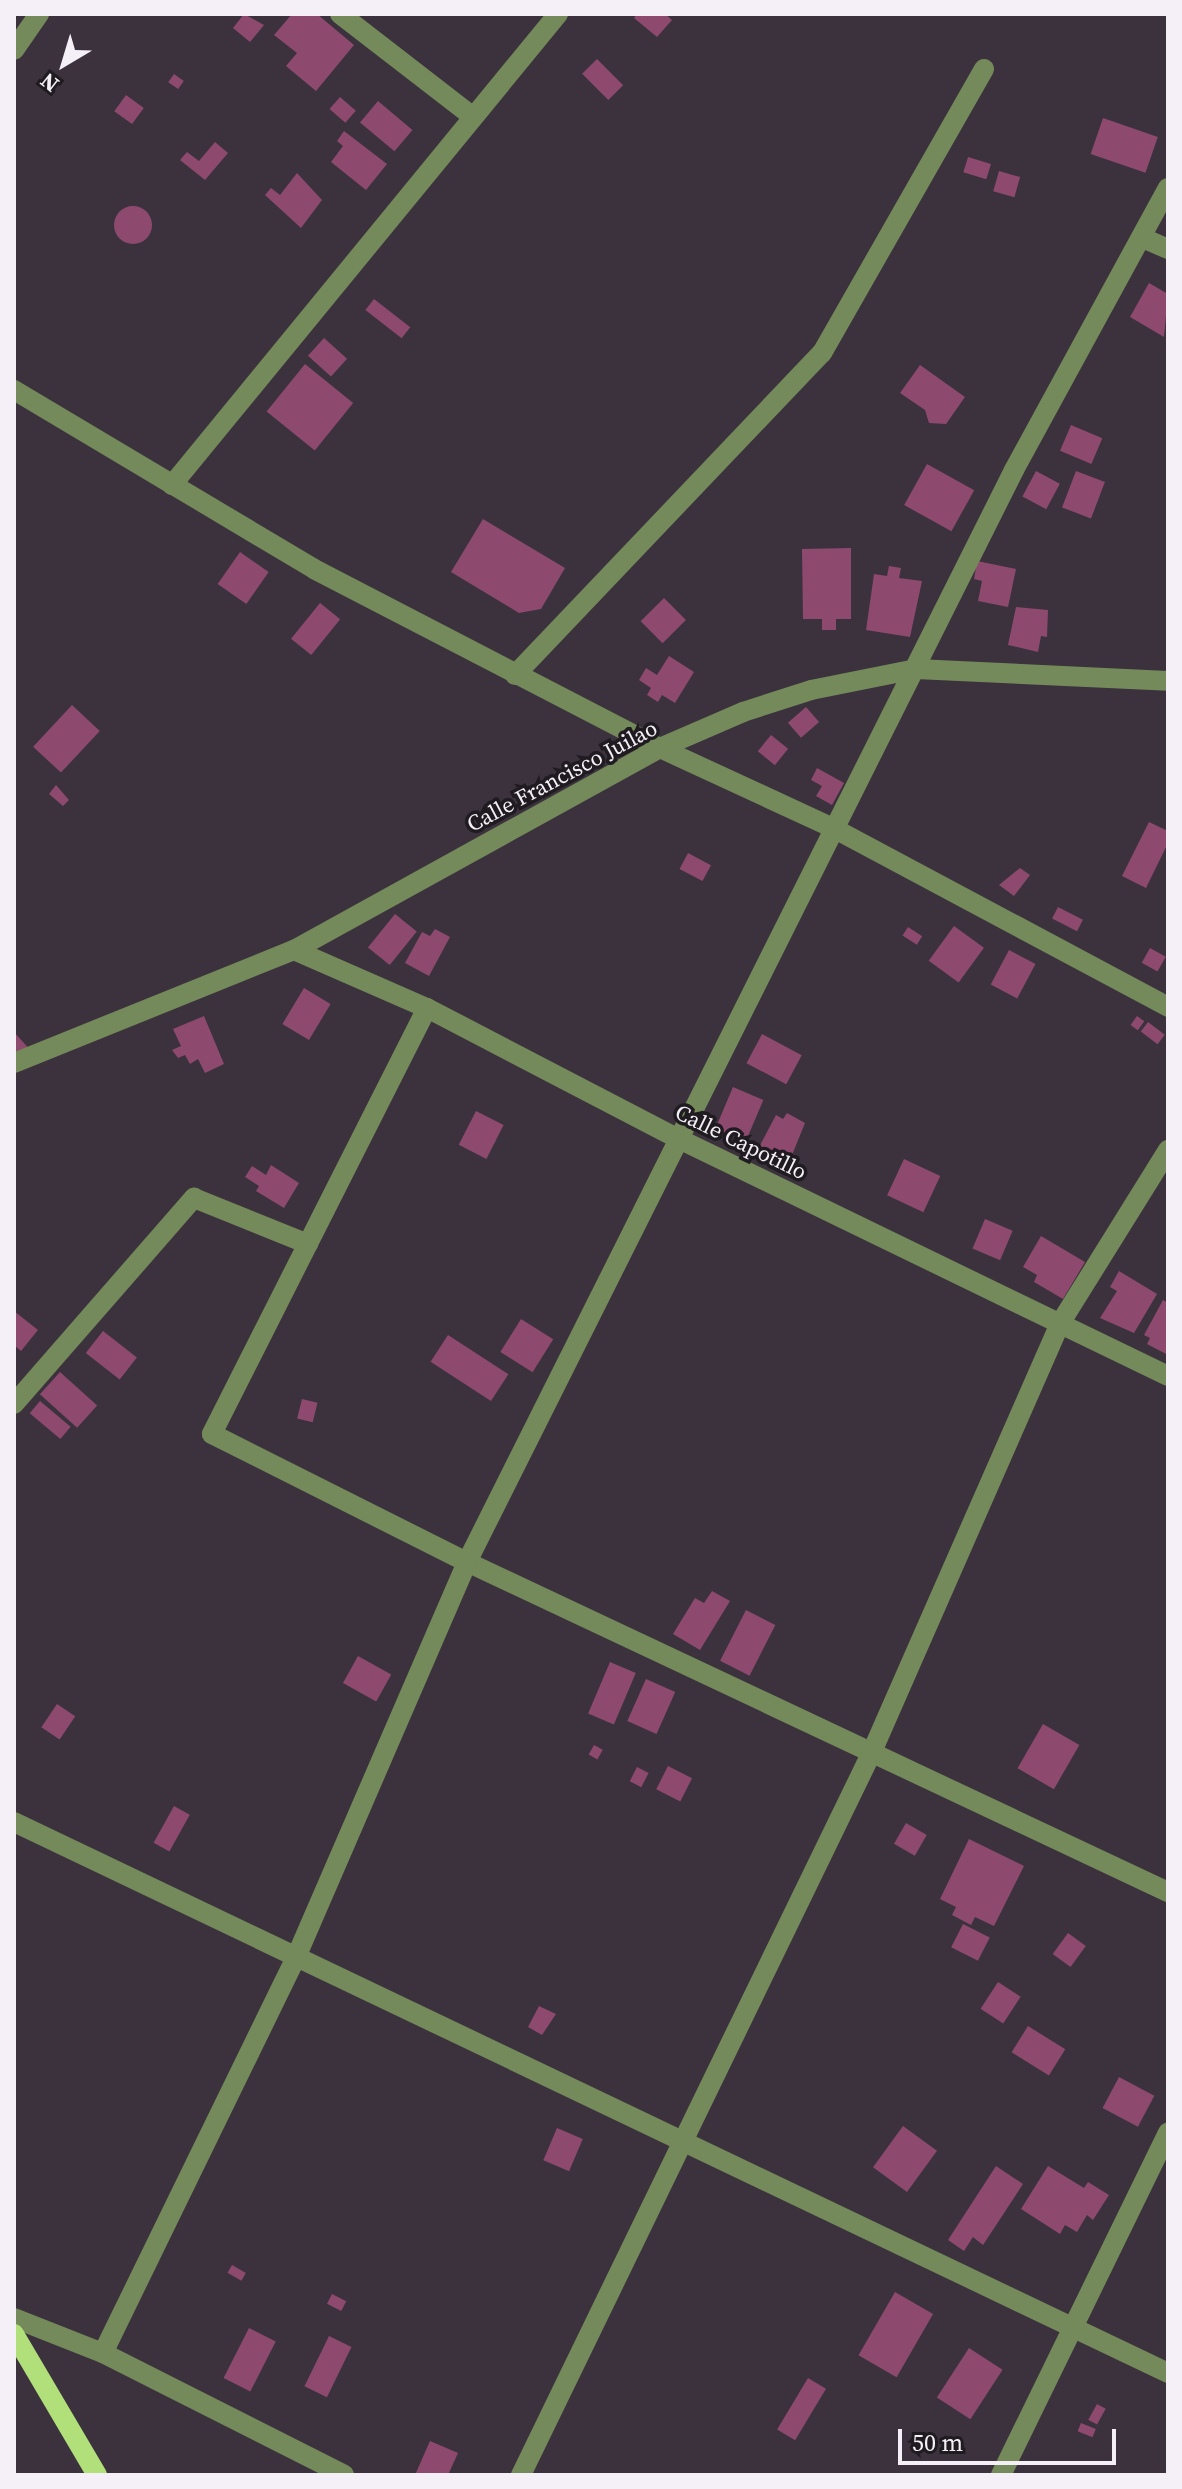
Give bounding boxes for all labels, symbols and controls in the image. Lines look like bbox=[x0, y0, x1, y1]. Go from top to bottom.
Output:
north arrow bbox=[24, 24, 104, 104]
text: N bbox=[34, 66, 65, 100]
street label: Calle Francisco Juilao bbox=[462, 715, 662, 837]
street label: Calle Capotillo bbox=[671, 1099, 811, 1185]
scale bar bbox=[902, 2413, 1120, 2463]
text: 50 m bbox=[912, 2426, 963, 2459]

